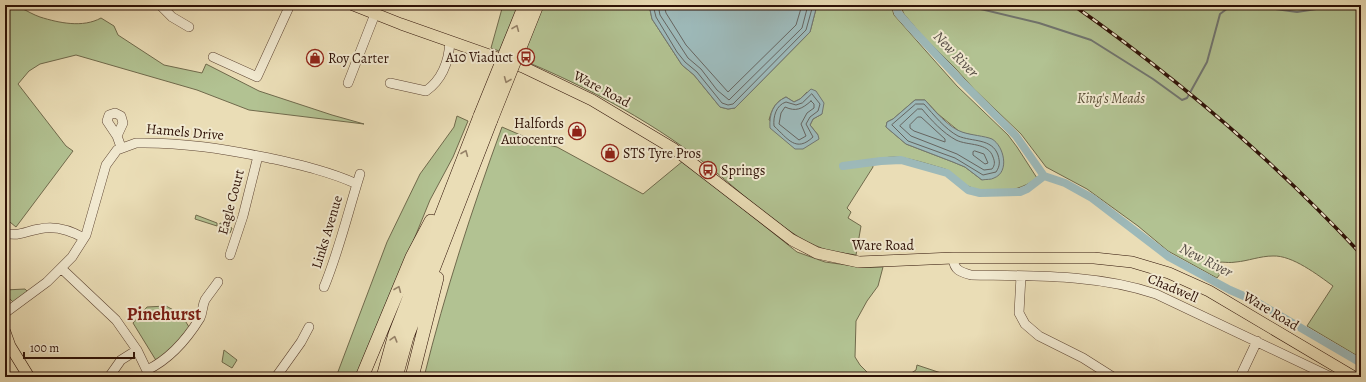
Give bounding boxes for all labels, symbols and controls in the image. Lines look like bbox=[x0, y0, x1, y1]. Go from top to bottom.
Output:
one-way arrow bbox=[511, 24, 519, 31]
water label: New River bbox=[929, 27, 983, 82]
bus stop icon: A10 Viaduct bbox=[516, 47, 536, 67]
shop icon: Roy Carter bbox=[305, 48, 325, 68]
place label: A10 Viaduct bbox=[445, 48, 513, 67]
place label: Roy Carter bbox=[328, 49, 389, 68]
street label: Ware Road bbox=[569, 66, 634, 112]
one-way arrow bbox=[504, 76, 512, 84]
park label: King's Meads bbox=[1077, 89, 1145, 108]
place label: Halfords Autocentre bbox=[500, 114, 564, 149]
street label: Hamels Drive bbox=[145, 119, 225, 145]
shop icon: Halfords Autocentre bbox=[567, 121, 587, 141]
shop icon: STS Tyre Pros bbox=[600, 143, 620, 163]
place label: STS Tyre Pros bbox=[623, 144, 701, 163]
one-way arrow bbox=[461, 149, 469, 156]
bus stop icon: Springs bbox=[698, 160, 718, 180]
place label: Springs bbox=[721, 161, 765, 180]
street label: Eagle Court bbox=[213, 167, 249, 237]
street label: Links Avenue bbox=[307, 193, 347, 271]
street label: Ware Road bbox=[851, 236, 914, 255]
water label: New River bbox=[1176, 238, 1237, 282]
street label: Chadwell bbox=[1145, 269, 1202, 307]
one-way arrow bbox=[394, 286, 402, 293]
street label: Ware Road bbox=[1239, 286, 1303, 335]
district label: Pinehurst bbox=[127, 302, 201, 326]
scale bar bbox=[24, 334, 134, 360]
one-way arrow bbox=[389, 336, 398, 343]
text: 100 m bbox=[30, 340, 59, 356]

